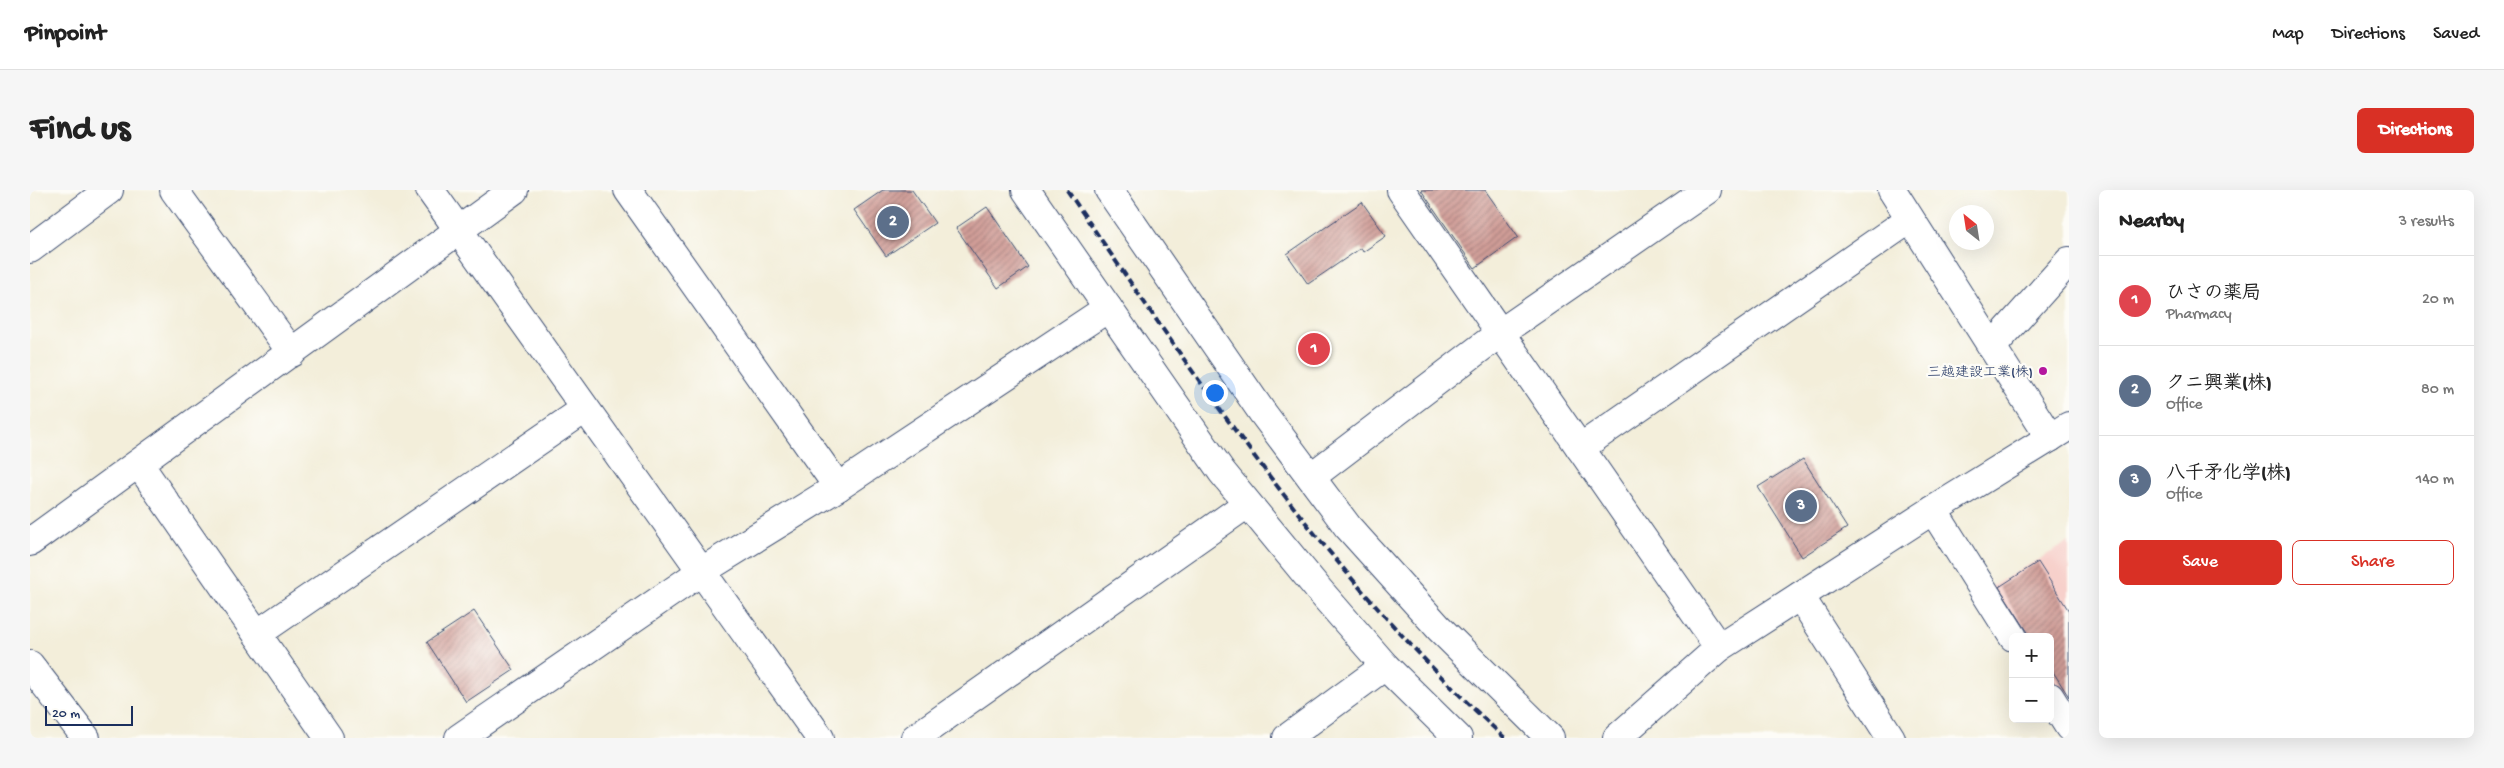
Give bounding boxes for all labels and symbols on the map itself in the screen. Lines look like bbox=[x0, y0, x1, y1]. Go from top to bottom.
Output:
pin: 2 bbox=[877, 203, 909, 241]
north arrow bbox=[1949, 205, 1994, 250]
pin: 1 bbox=[1298, 330, 1330, 368]
place label: 三越建設工業(株) bbox=[1927, 365, 2033, 382]
marker: 三越建設工業(株) bbox=[2037, 365, 2049, 377]
your location bbox=[1202, 380, 1228, 406]
pin: 3 bbox=[1785, 487, 1817, 525]
scale bar bbox=[45, 703, 132, 726]

